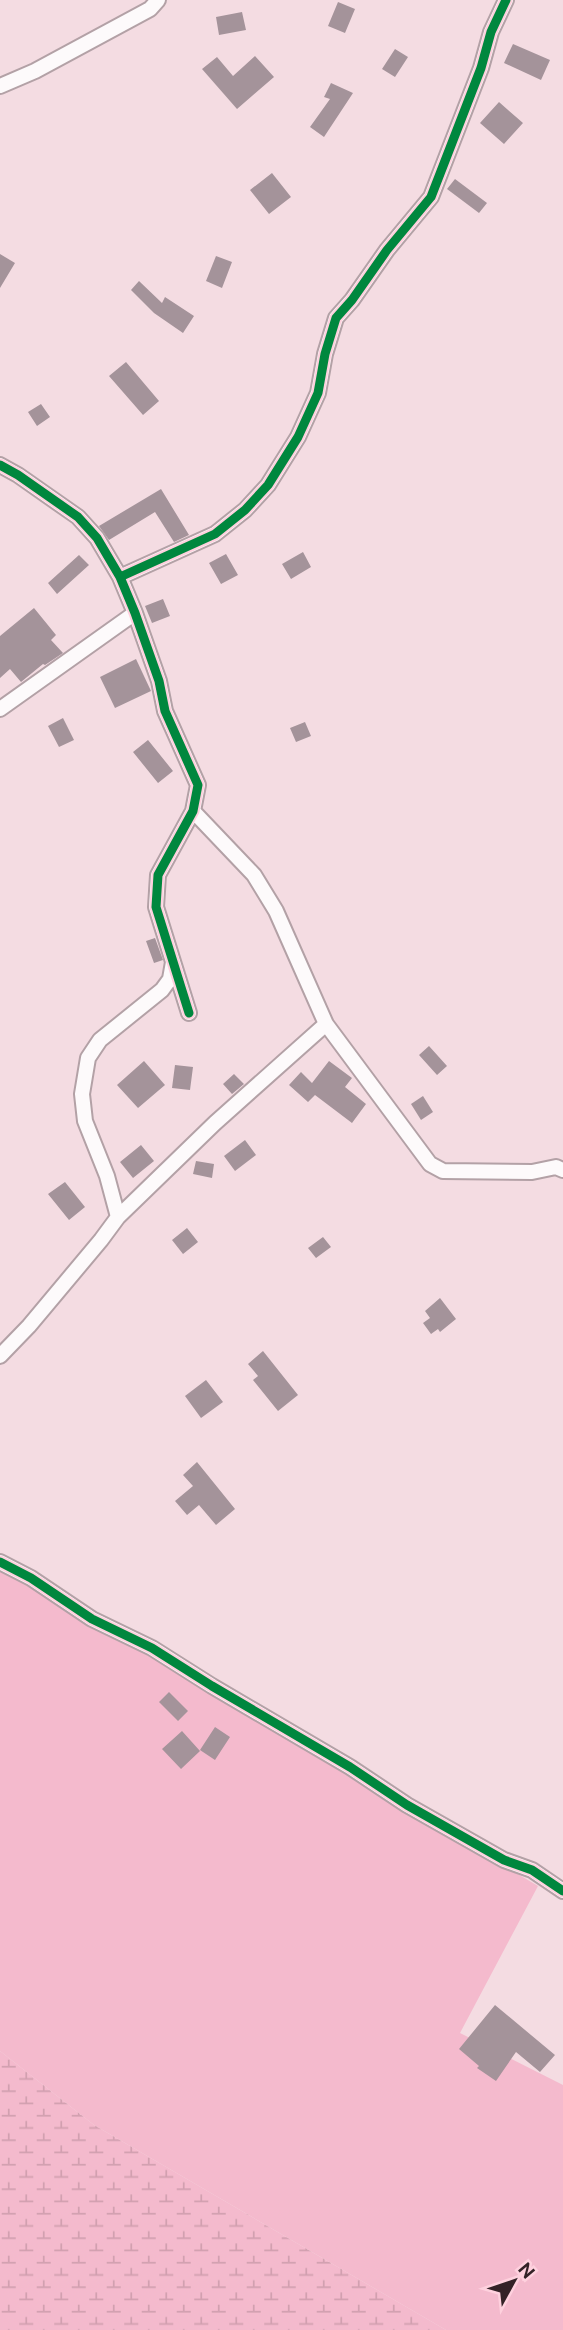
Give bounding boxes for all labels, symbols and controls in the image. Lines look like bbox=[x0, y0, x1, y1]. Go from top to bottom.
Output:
north arrow bbox=[479, 2246, 549, 2316]
text: N bbox=[514, 2258, 540, 2283]

